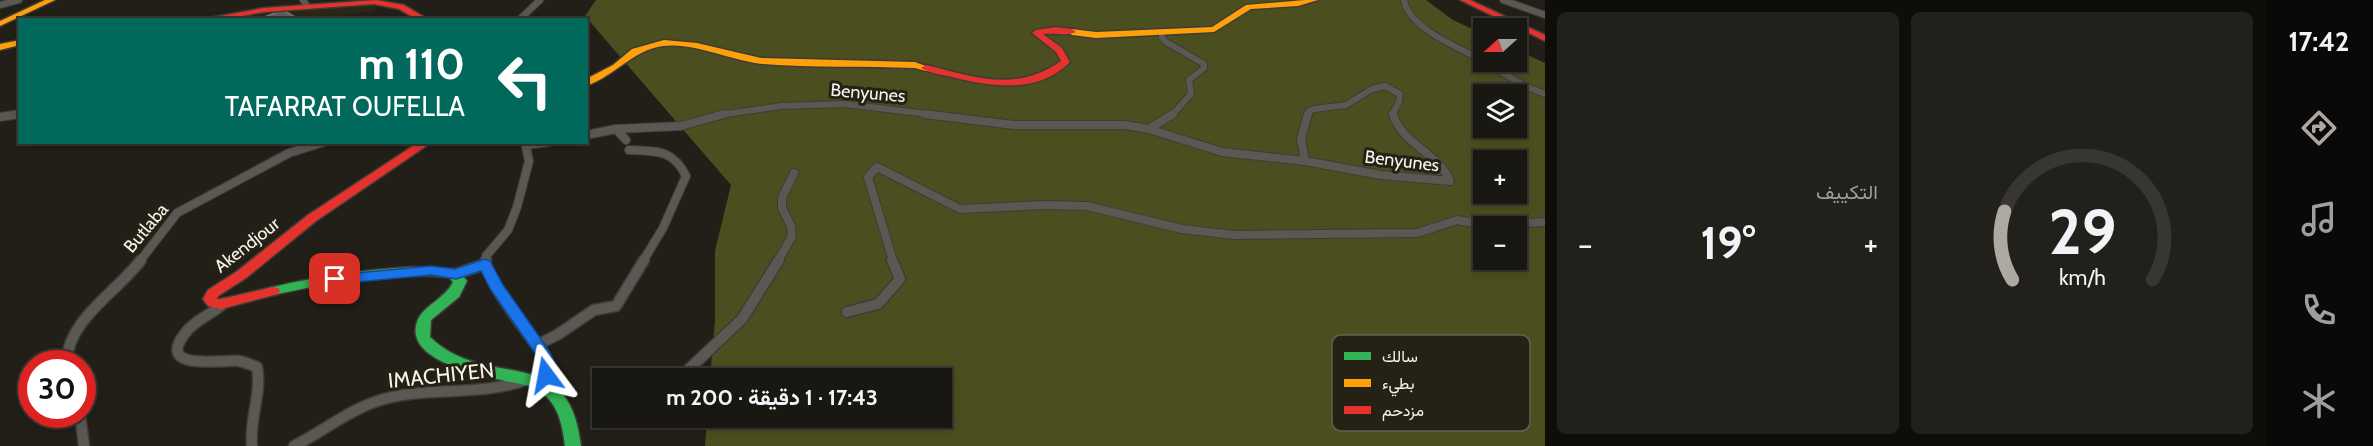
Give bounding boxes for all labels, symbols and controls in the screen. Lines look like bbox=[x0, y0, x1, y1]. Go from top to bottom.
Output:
north arrow bbox=[1473, 18, 1527, 72]
map controls bbox=[1473, 18, 1527, 270]
text: 17:42 bbox=[2289, 25, 2349, 58]
text: 110 m bbox=[358, 38, 465, 90]
icon: left bbox=[486, 42, 564, 120]
street label: Benyunes bbox=[830, 79, 906, 107]
button: layers bbox=[1473, 84, 1527, 138]
text: TAFARRAT OUFELLA bbox=[225, 90, 465, 123]
icon: directions bbox=[2298, 107, 2340, 149]
street label: Benyunes bbox=[1363, 146, 1441, 176]
button: + bbox=[1473, 150, 1527, 204]
text: التكييف bbox=[1816, 180, 1878, 204]
text: 29 bbox=[2048, 194, 2116, 270]
icon: music bbox=[2298, 198, 2340, 240]
street label: Butlaba bbox=[119, 199, 173, 257]
street label: Akendjour bbox=[210, 212, 284, 277]
button: − bbox=[1473, 216, 1527, 270]
text: 19° bbox=[1701, 216, 1755, 270]
text: − bbox=[1578, 224, 1593, 264]
text: + bbox=[1863, 224, 1878, 264]
pin bbox=[309, 253, 360, 304]
icon: arrive bbox=[318, 262, 351, 295]
text: km/h bbox=[2059, 264, 2105, 290]
icon: phone bbox=[2298, 289, 2340, 331]
legend bbox=[1332, 335, 1530, 431]
position arrow bbox=[514, 343, 578, 407]
text: سالك bbox=[1382, 347, 1418, 366]
speed limit sign: 30 bbox=[18, 350, 96, 428]
street label: IMACHIYEN bbox=[387, 357, 495, 393]
text: بطيء bbox=[1382, 374, 1414, 397]
icon: climate bbox=[2298, 380, 2340, 422]
text: 17:43 · 1 دقيقة · 200 m bbox=[666, 384, 878, 411]
text: مزدحم bbox=[1382, 401, 1424, 421]

